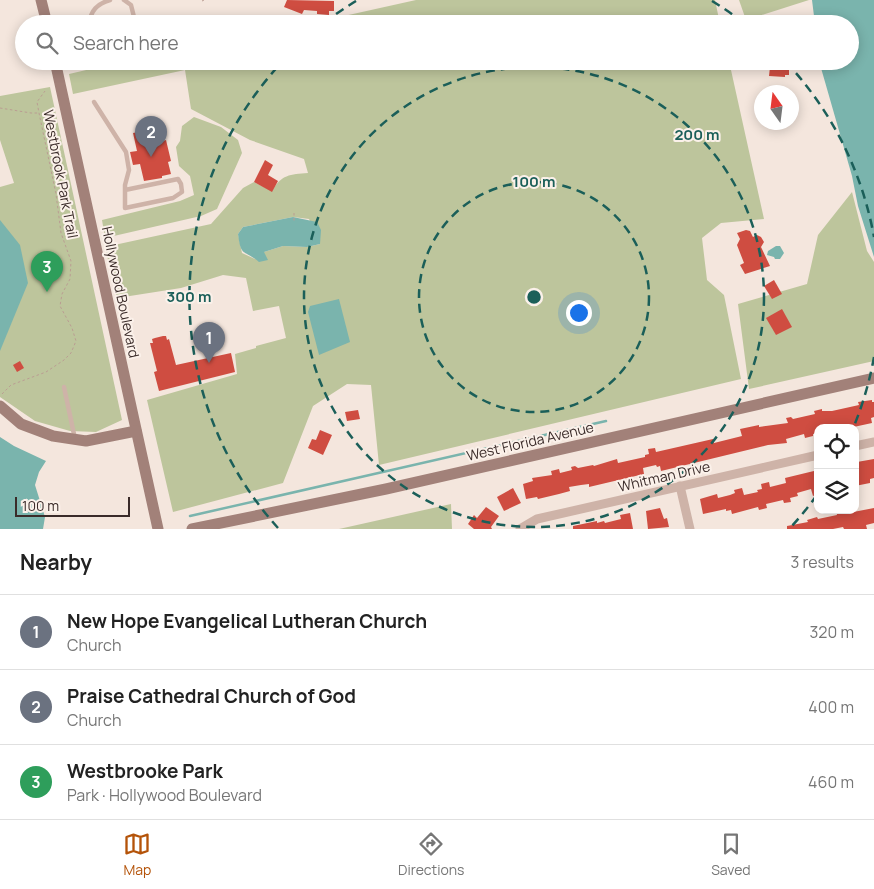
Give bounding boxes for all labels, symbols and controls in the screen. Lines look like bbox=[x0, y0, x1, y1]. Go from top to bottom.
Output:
search box bbox=[15, 15, 859, 70]
icon: search bbox=[33, 29, 61, 57]
text: Search here bbox=[73, 30, 179, 56]
north arrow bbox=[754, 85, 799, 130]
street label: Westbrook Park Trail bbox=[39, 108, 83, 240]
pin: 2 bbox=[135, 116, 167, 157]
text: 200 m bbox=[674, 124, 720, 145]
text: 100 m bbox=[513, 171, 555, 192]
street label: Hollywood Boulevard bbox=[98, 225, 144, 359]
pin: 3 bbox=[31, 251, 63, 292]
text: 300 m bbox=[167, 286, 211, 307]
centre of rings bbox=[525, 288, 543, 306]
your location bbox=[566, 300, 592, 326]
pin: 1 bbox=[193, 322, 225, 363]
street label: West Florida Avenue bbox=[465, 417, 595, 465]
map controls bbox=[814, 424, 859, 514]
button: locate bbox=[814, 424, 859, 469]
street label: Whitman Drive bbox=[616, 456, 712, 496]
button: layers bbox=[814, 469, 859, 514]
scale bar bbox=[15, 494, 130, 517]
text: 100 m bbox=[22, 496, 59, 515]
text: Nearby bbox=[20, 548, 92, 576]
text: 3 results bbox=[791, 551, 854, 573]
text: New Hope Evangelical Lutheran Church bbox=[67, 608, 427, 634]
text: 1 bbox=[32, 621, 40, 643]
text: 320 m bbox=[810, 621, 854, 643]
text: Church bbox=[67, 634, 121, 656]
text: Praise Cathedral Church of God bbox=[67, 683, 356, 709]
text: 2 bbox=[31, 696, 41, 718]
text: 400 m bbox=[808, 696, 854, 718]
text: Church bbox=[67, 709, 121, 731]
text: Westbrooke Park bbox=[67, 758, 223, 784]
text: 3 bbox=[31, 771, 41, 793]
text: 460 m bbox=[808, 771, 854, 793]
text: Park · Hollywood Boulevard bbox=[67, 784, 262, 806]
tab: Map bbox=[123, 830, 151, 879]
tab: Directions bbox=[398, 830, 464, 879]
tab: Saved bbox=[711, 830, 751, 879]

